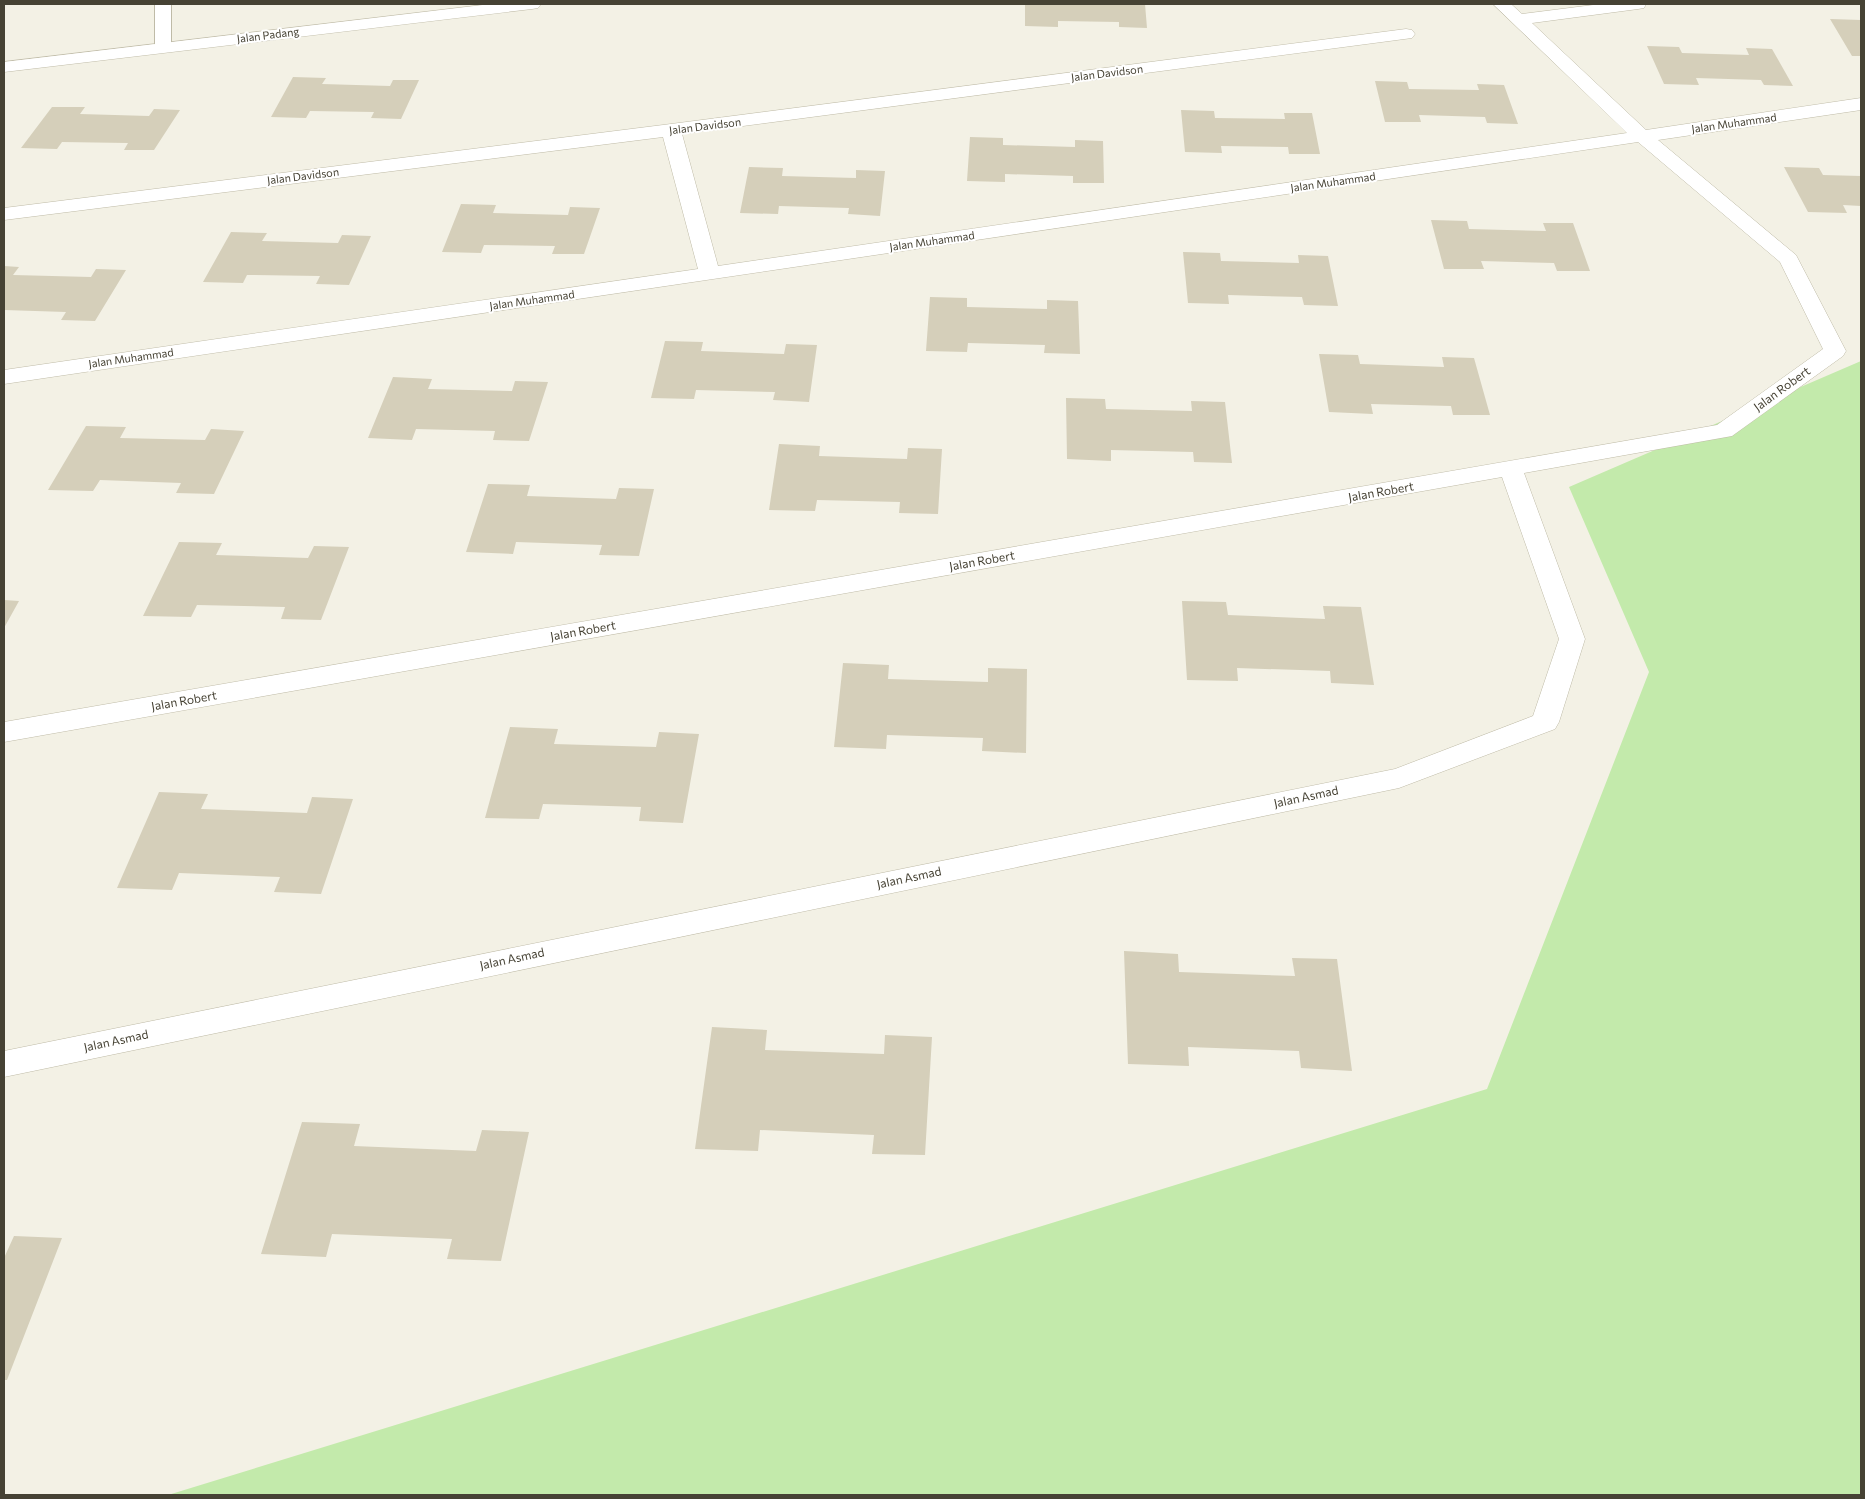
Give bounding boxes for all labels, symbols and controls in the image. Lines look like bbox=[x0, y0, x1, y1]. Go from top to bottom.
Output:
street label: Jalan Padang bbox=[236, 24, 300, 46]
street label: Jalan Davidson bbox=[1070, 62, 1144, 84]
street label: Jalan Muhammad bbox=[1690, 110, 1778, 136]
street label: Jalan Davidson bbox=[668, 115, 742, 137]
street label: Jalan Davidson bbox=[266, 165, 340, 187]
street label: Jalan Muhammad bbox=[1289, 169, 1377, 195]
street label: Jalan Muhammad bbox=[888, 228, 976, 254]
street label: Jalan Muhammad bbox=[488, 287, 576, 313]
street label: Jalan Muhammad bbox=[87, 345, 175, 371]
street label: Jalan Robert bbox=[1751, 363, 1813, 414]
street label: Jalan Robert bbox=[1347, 478, 1415, 505]
street label: Jalan Robert bbox=[948, 547, 1016, 574]
street label: Jalan Robert bbox=[549, 617, 617, 644]
street label: Jalan Robert bbox=[150, 687, 218, 714]
street label: Jalan Asmad bbox=[1272, 782, 1340, 811]
street label: Jalan Asmad bbox=[875, 863, 943, 892]
street label: Jalan Asmad bbox=[478, 944, 546, 973]
street label: Jalan Asmad bbox=[82, 1026, 150, 1055]

